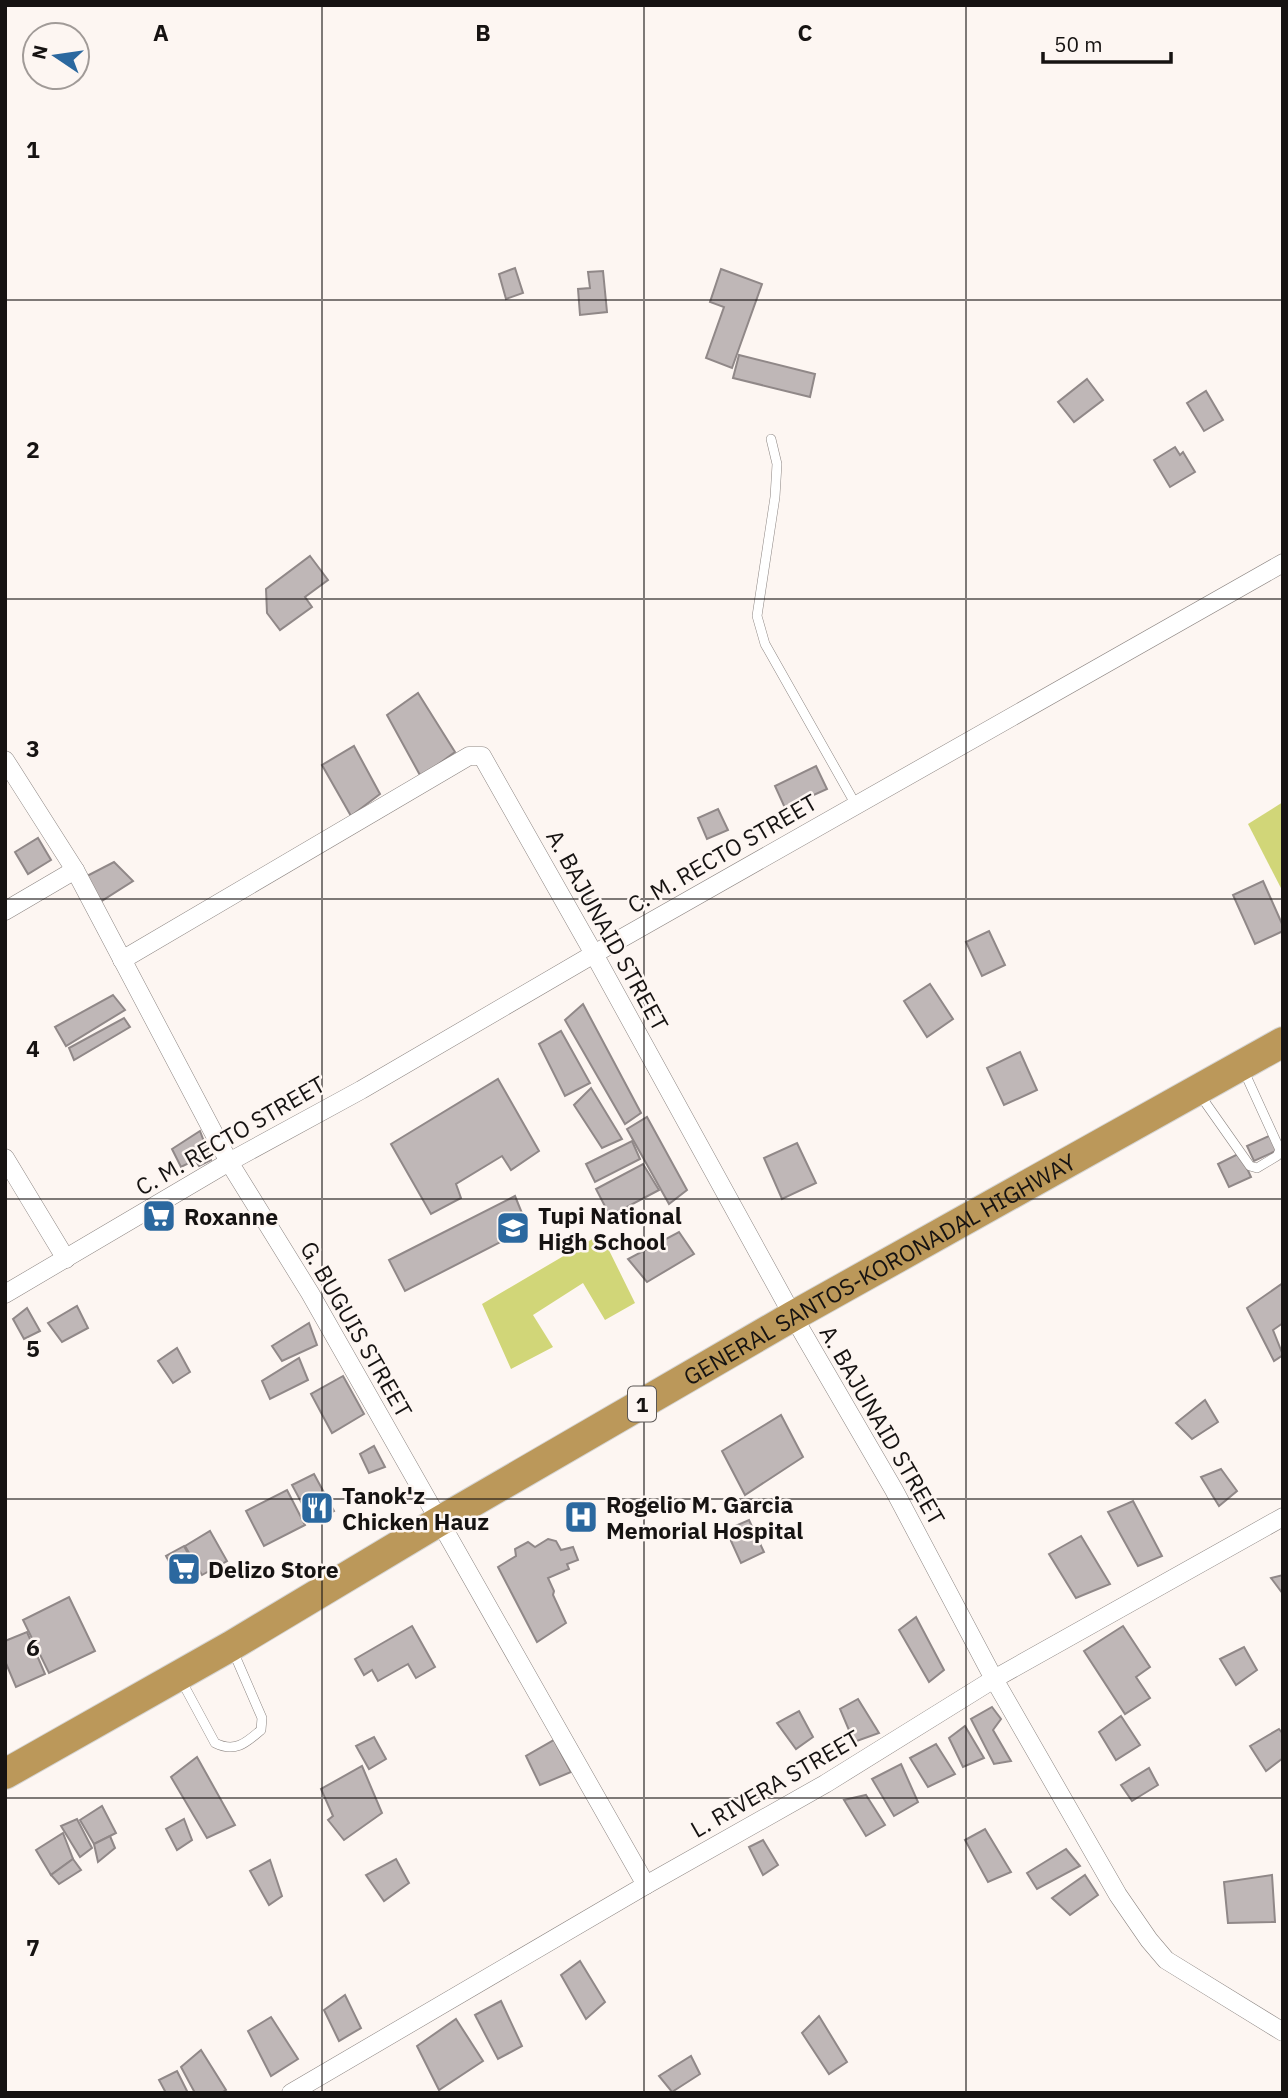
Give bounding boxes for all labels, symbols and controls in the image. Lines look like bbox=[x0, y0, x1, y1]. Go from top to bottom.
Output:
text: A bbox=[153, 17, 169, 47]
text: B bbox=[475, 17, 491, 47]
text: C bbox=[798, 17, 813, 47]
north arrow bbox=[21, 21, 91, 91]
scale bar bbox=[1043, 21, 1171, 65]
text: 50 m bbox=[1054, 30, 1103, 58]
text: N bbox=[26, 43, 53, 62]
text: 1 bbox=[26, 134, 40, 164]
text: 2 bbox=[26, 434, 40, 464]
text: 3 bbox=[26, 733, 40, 763]
street label: C. M. RECTO STREET bbox=[622, 786, 822, 920]
street label: A. BAJUNAID STREET bbox=[540, 824, 676, 1036]
text: 4 bbox=[26, 1033, 40, 1063]
street label: C. M. RECTO STREET bbox=[130, 1068, 330, 1202]
street label: GENERAL SANTOS-KORONADAL HIGHWAY bbox=[678, 1146, 1081, 1391]
supermarket icon: Roxanne bbox=[140, 1197, 178, 1235]
place label: Tupi National High School bbox=[538, 1200, 682, 1256]
place label: Roxanne bbox=[184, 1201, 278, 1231]
school or university icon: Tupi National High School bbox=[494, 1209, 532, 1247]
street label: G. BUGUIS STREET bbox=[294, 1235, 420, 1423]
street label: A. BAJUNAID STREET bbox=[814, 1320, 952, 1530]
text: 5 bbox=[26, 1333, 40, 1363]
road number: 1 bbox=[628, 1386, 656, 1422]
place label: Tanok'z Chicken Hauz bbox=[342, 1480, 489, 1536]
restaurant icon: Tanok'z Chicken Hauz bbox=[298, 1489, 336, 1527]
place label: Rogelio M. Garcia Memorial Hospital bbox=[606, 1489, 803, 1545]
hospital icon: Rogelio M. Garcia Memorial Hospital bbox=[562, 1498, 600, 1536]
supermarket icon: Delizo Store bbox=[165, 1550, 203, 1588]
place label: Delizo Store bbox=[208, 1554, 339, 1584]
text: 6 bbox=[26, 1632, 40, 1662]
street label: L. RIVERA STREET bbox=[685, 1722, 865, 1844]
text: 7 bbox=[26, 1932, 40, 1962]

